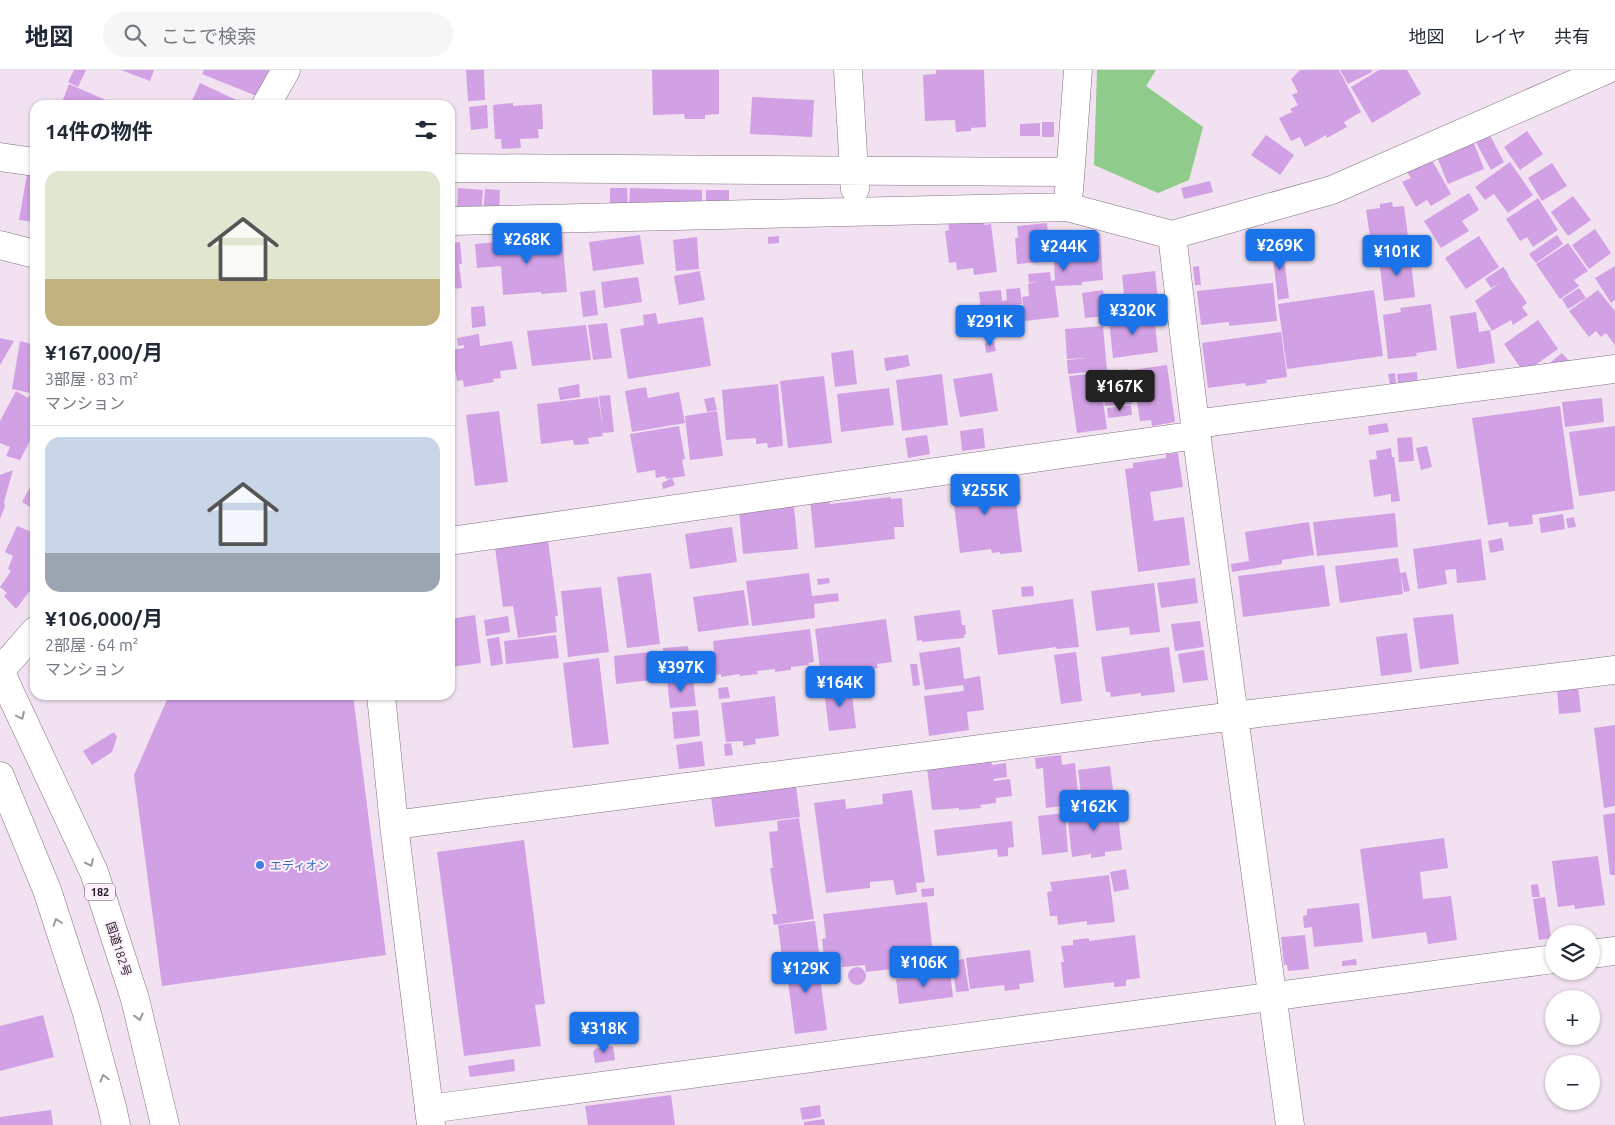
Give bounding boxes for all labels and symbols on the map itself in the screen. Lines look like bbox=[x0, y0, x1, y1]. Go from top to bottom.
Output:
pin: ¥268K bbox=[492, 222, 562, 265]
pin: ¥269K bbox=[1245, 228, 1315, 271]
pin: ¥244K bbox=[1029, 230, 1099, 272]
pin: ¥101K bbox=[1362, 234, 1432, 277]
pin: ¥320K bbox=[1098, 294, 1168, 336]
pin: ¥291K bbox=[955, 304, 1025, 347]
pin: ¥167K bbox=[1085, 370, 1155, 412]
pin: ¥255K bbox=[950, 474, 1020, 516]
pin: ¥397K bbox=[646, 650, 716, 693]
pin: ¥164K bbox=[805, 666, 875, 708]
one-way arrow bbox=[14, 711, 25, 720]
pin: ¥162K bbox=[1059, 790, 1129, 832]
one-way arrow bbox=[84, 858, 94, 867]
marker: エディオン bbox=[254, 859, 266, 871]
place label: エディオン bbox=[270, 859, 329, 872]
road number: 182 bbox=[85, 884, 115, 900]
one-way arrow bbox=[53, 919, 63, 927]
street label: 国道182号 bbox=[104, 920, 134, 978]
pin: ¥106K bbox=[889, 946, 959, 988]
pin: ¥129K bbox=[771, 952, 841, 994]
pin: ¥318K bbox=[569, 1012, 639, 1054]
one-way arrow bbox=[133, 1013, 144, 1022]
one-way arrow bbox=[100, 1074, 110, 1082]

